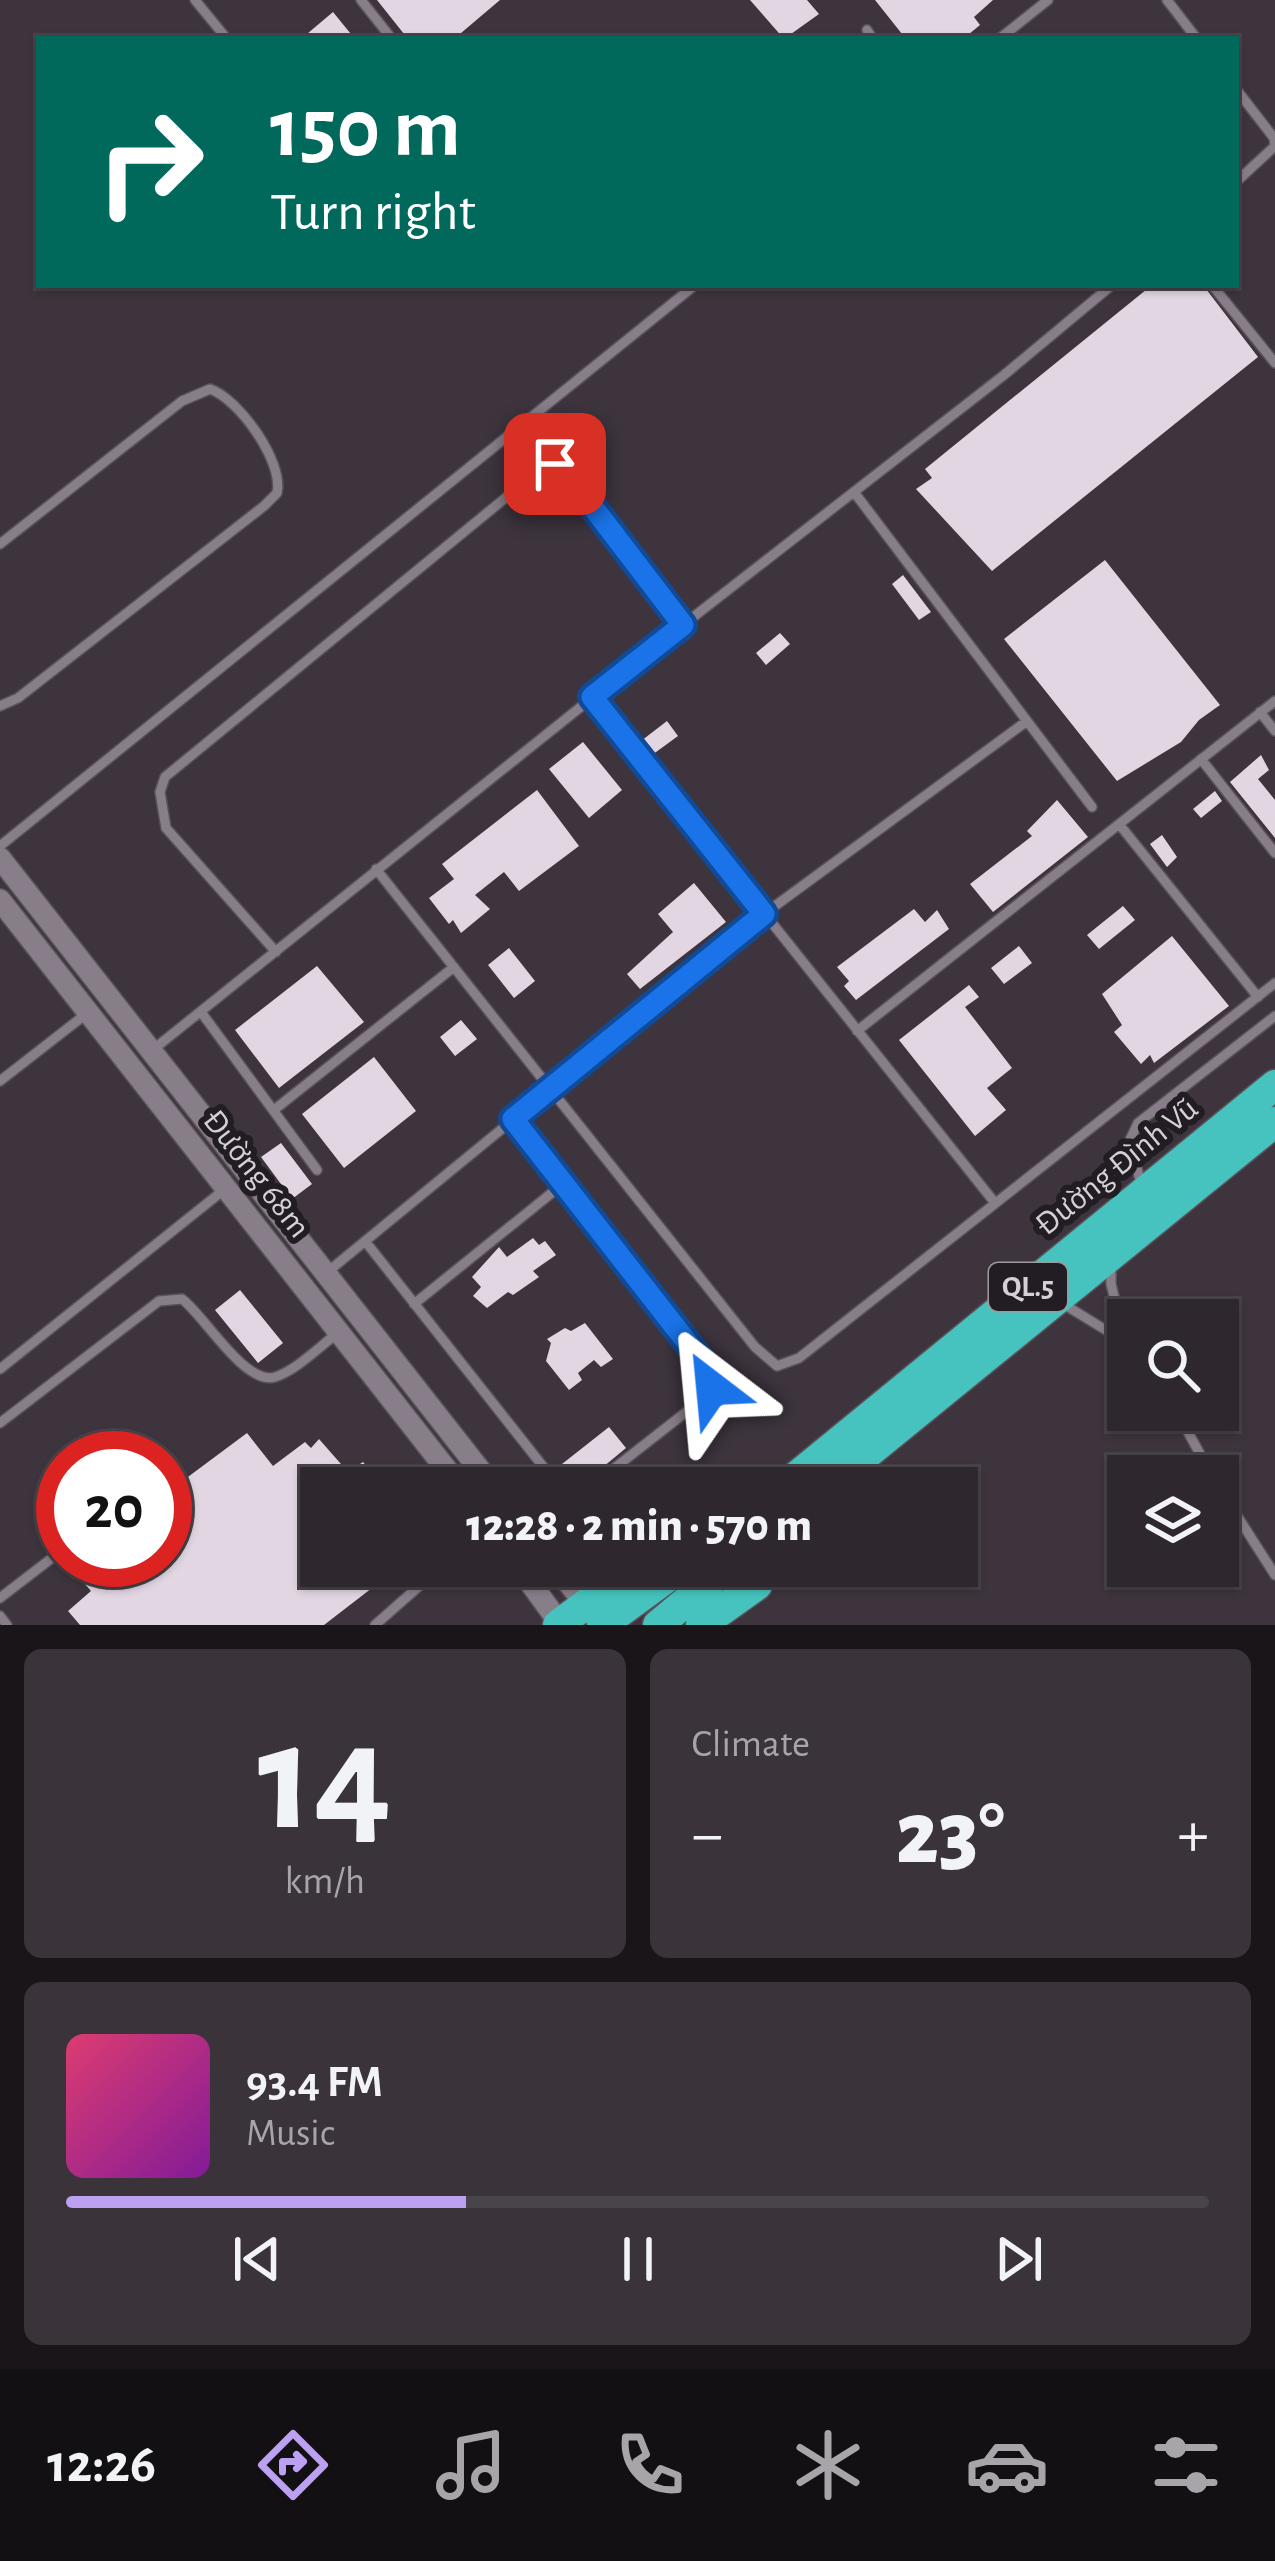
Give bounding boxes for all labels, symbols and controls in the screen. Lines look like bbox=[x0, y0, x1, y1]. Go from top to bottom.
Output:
icon: right bbox=[72, 84, 228, 240]
text: 150 m bbox=[270, 88, 461, 172]
text: Turn right bbox=[270, 186, 476, 240]
pin bbox=[504, 413, 606, 515]
icon: arrive bbox=[522, 431, 588, 497]
street label: Đường Đình Vũ bbox=[1030, 1092, 1204, 1242]
street label: Đường 68m bbox=[196, 1104, 316, 1244]
road number: QL.5 bbox=[989, 1263, 1067, 1311]
map controls bbox=[1107, 1299, 1239, 1587]
button: search bbox=[1107, 1299, 1239, 1431]
position arrow bbox=[649, 1325, 775, 1451]
speed limit sign: 20 bbox=[36, 1431, 192, 1587]
button: layers bbox=[1107, 1455, 1239, 1587]
text: 12:28 · 2 min · 570 m bbox=[466, 1504, 812, 1549]
text: 14 bbox=[257, 1702, 392, 1858]
text: Climate bbox=[692, 1725, 810, 1764]
text: 23° bbox=[896, 1790, 1005, 1880]
text: − bbox=[692, 1802, 723, 1868]
text: + bbox=[1177, 1802, 1209, 1868]
text: km/h bbox=[285, 1862, 365, 1901]
text: 93.4 FM bbox=[246, 2060, 383, 2105]
text: Music bbox=[246, 2114, 335, 2153]
icon: previous bbox=[224, 2226, 290, 2292]
icon: pause bbox=[605, 2226, 671, 2292]
icon: next bbox=[986, 2226, 1052, 2292]
icon: directions bbox=[251, 2423, 335, 2507]
icon: music bbox=[429, 2423, 513, 2507]
icon: phone bbox=[608, 2423, 692, 2507]
icon: climate bbox=[786, 2423, 870, 2507]
icon: car bbox=[965, 2423, 1049, 2507]
icon: filters bbox=[1144, 2423, 1228, 2507]
text: 12:26 bbox=[47, 2438, 156, 2492]

